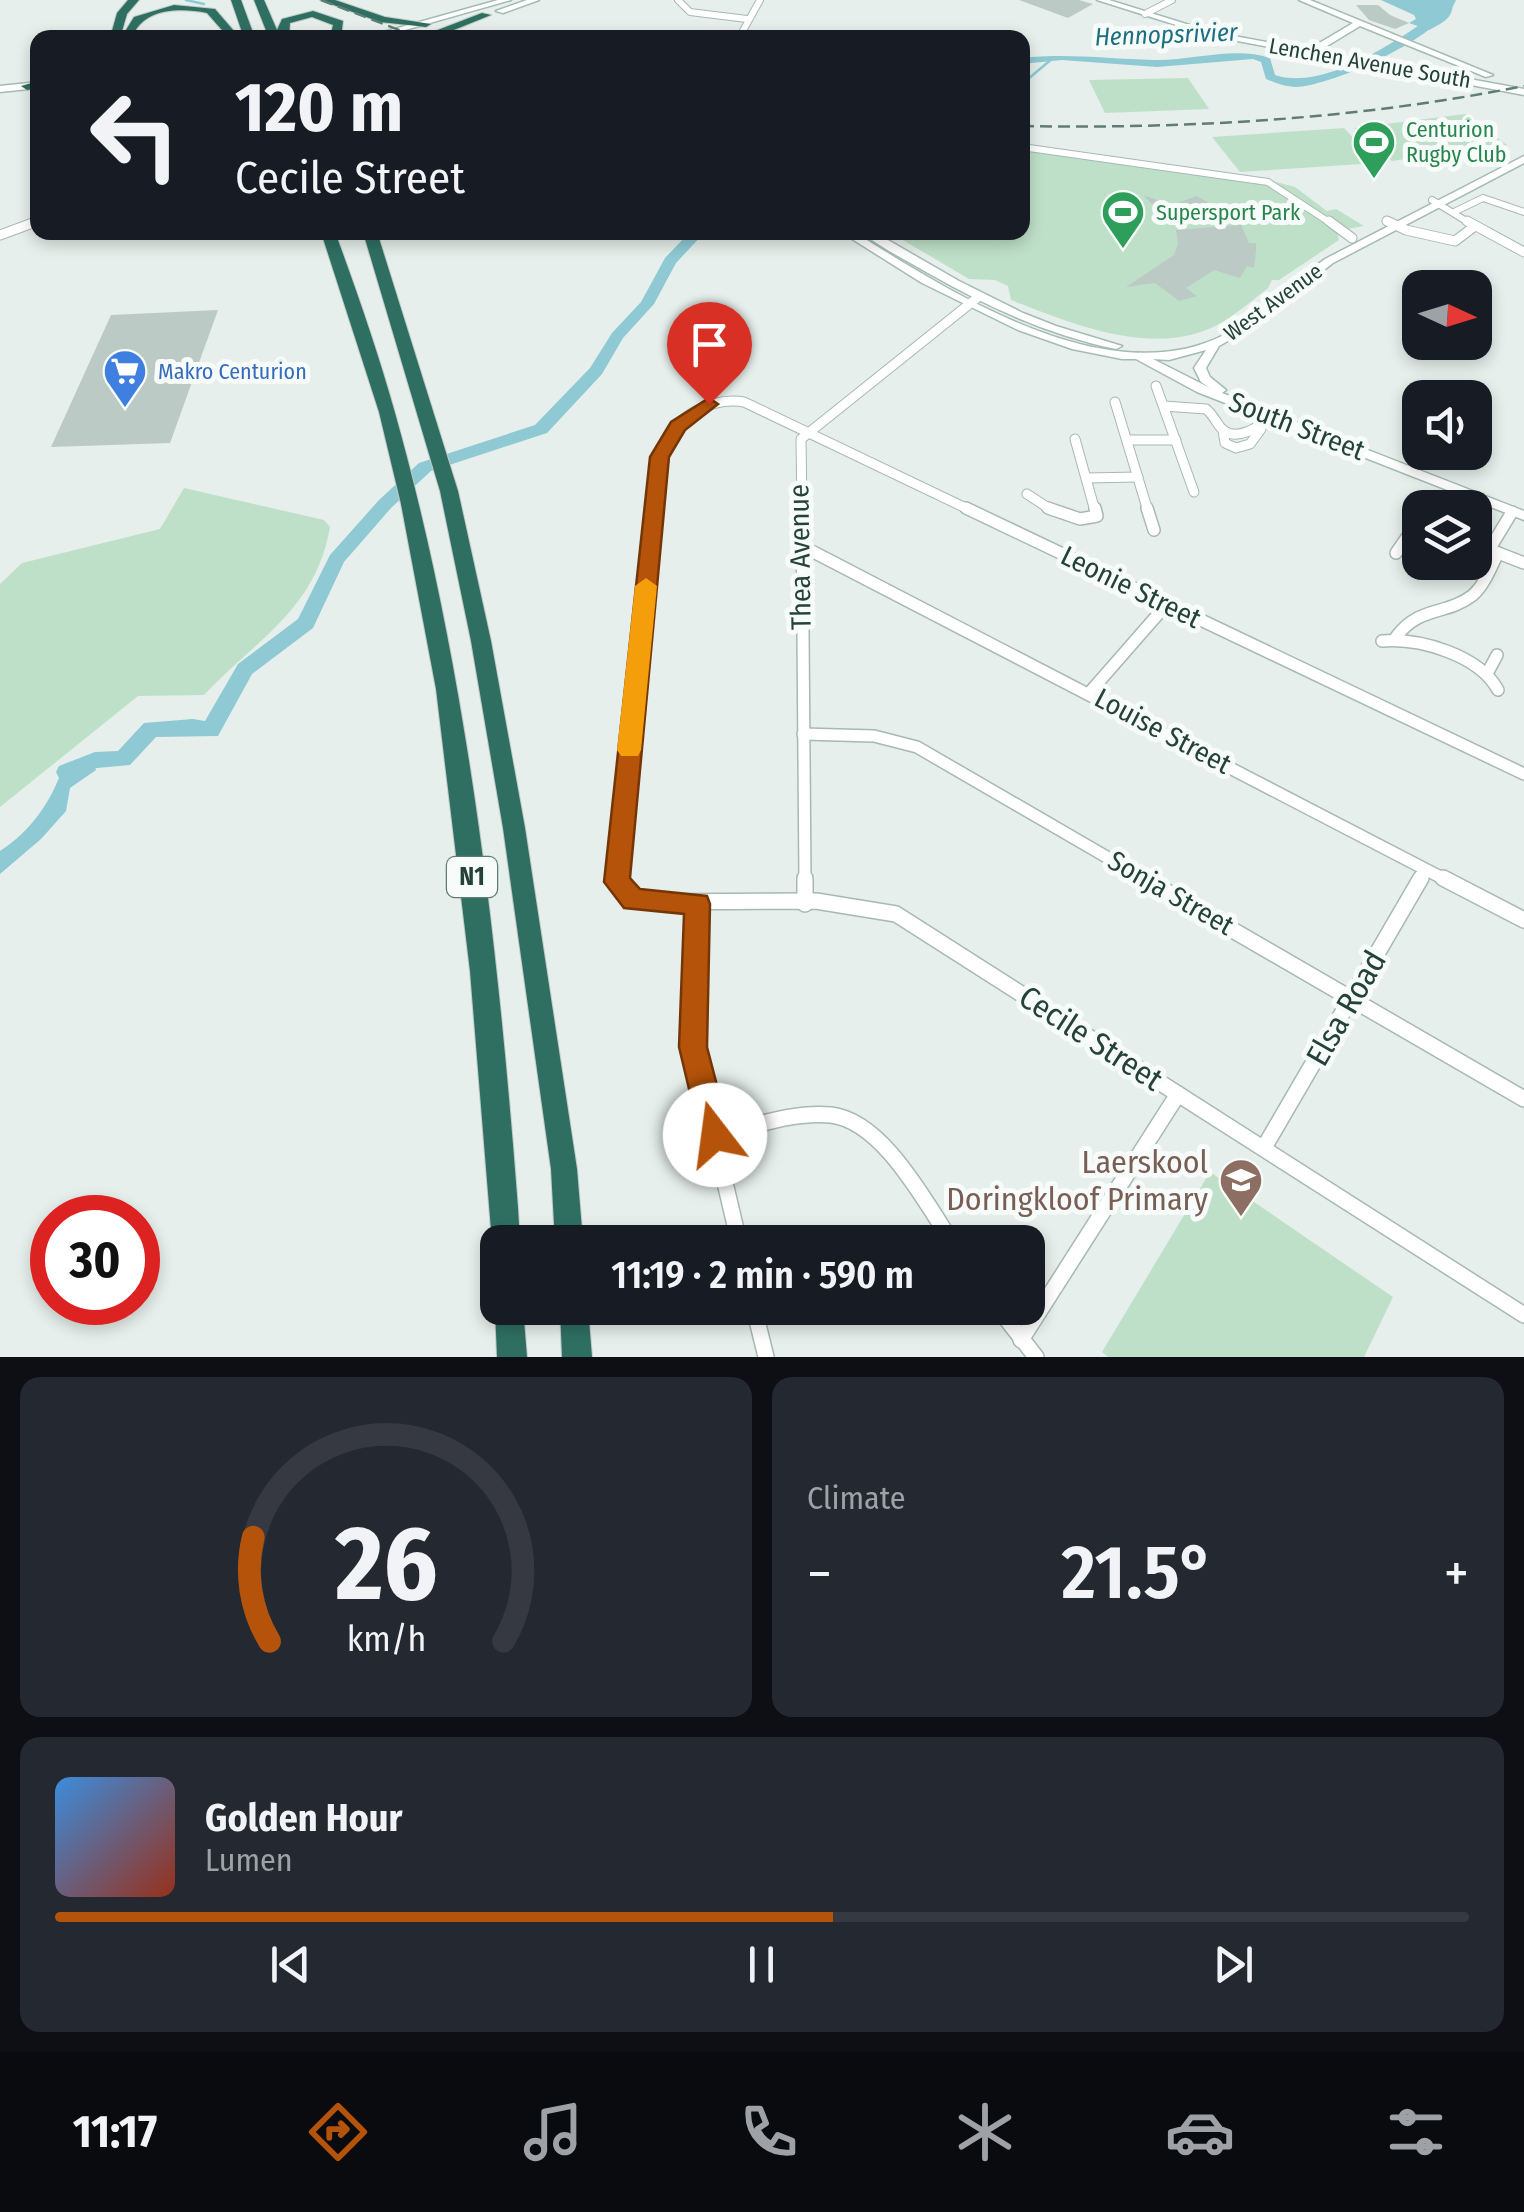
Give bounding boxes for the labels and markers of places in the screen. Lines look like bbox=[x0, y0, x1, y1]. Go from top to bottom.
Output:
place label: Centurion Rugby Club bbox=[1406, 116, 1506, 168]
sports icon: Centurion Rugby Club bbox=[1351, 119, 1397, 180]
sports icon: Supersport Park bbox=[1100, 189, 1146, 250]
place label: Supersport Park bbox=[1156, 199, 1301, 226]
pin bbox=[667, 302, 752, 405]
supermarket icon: Makro Centurion bbox=[102, 348, 148, 409]
place label: Makro Centurion bbox=[158, 358, 307, 385]
place label: Laerskool Doringkloof Primary bbox=[946, 1143, 1209, 1218]
school or university icon: Laerskool Doringkloof Primary bbox=[1218, 1157, 1264, 1218]

